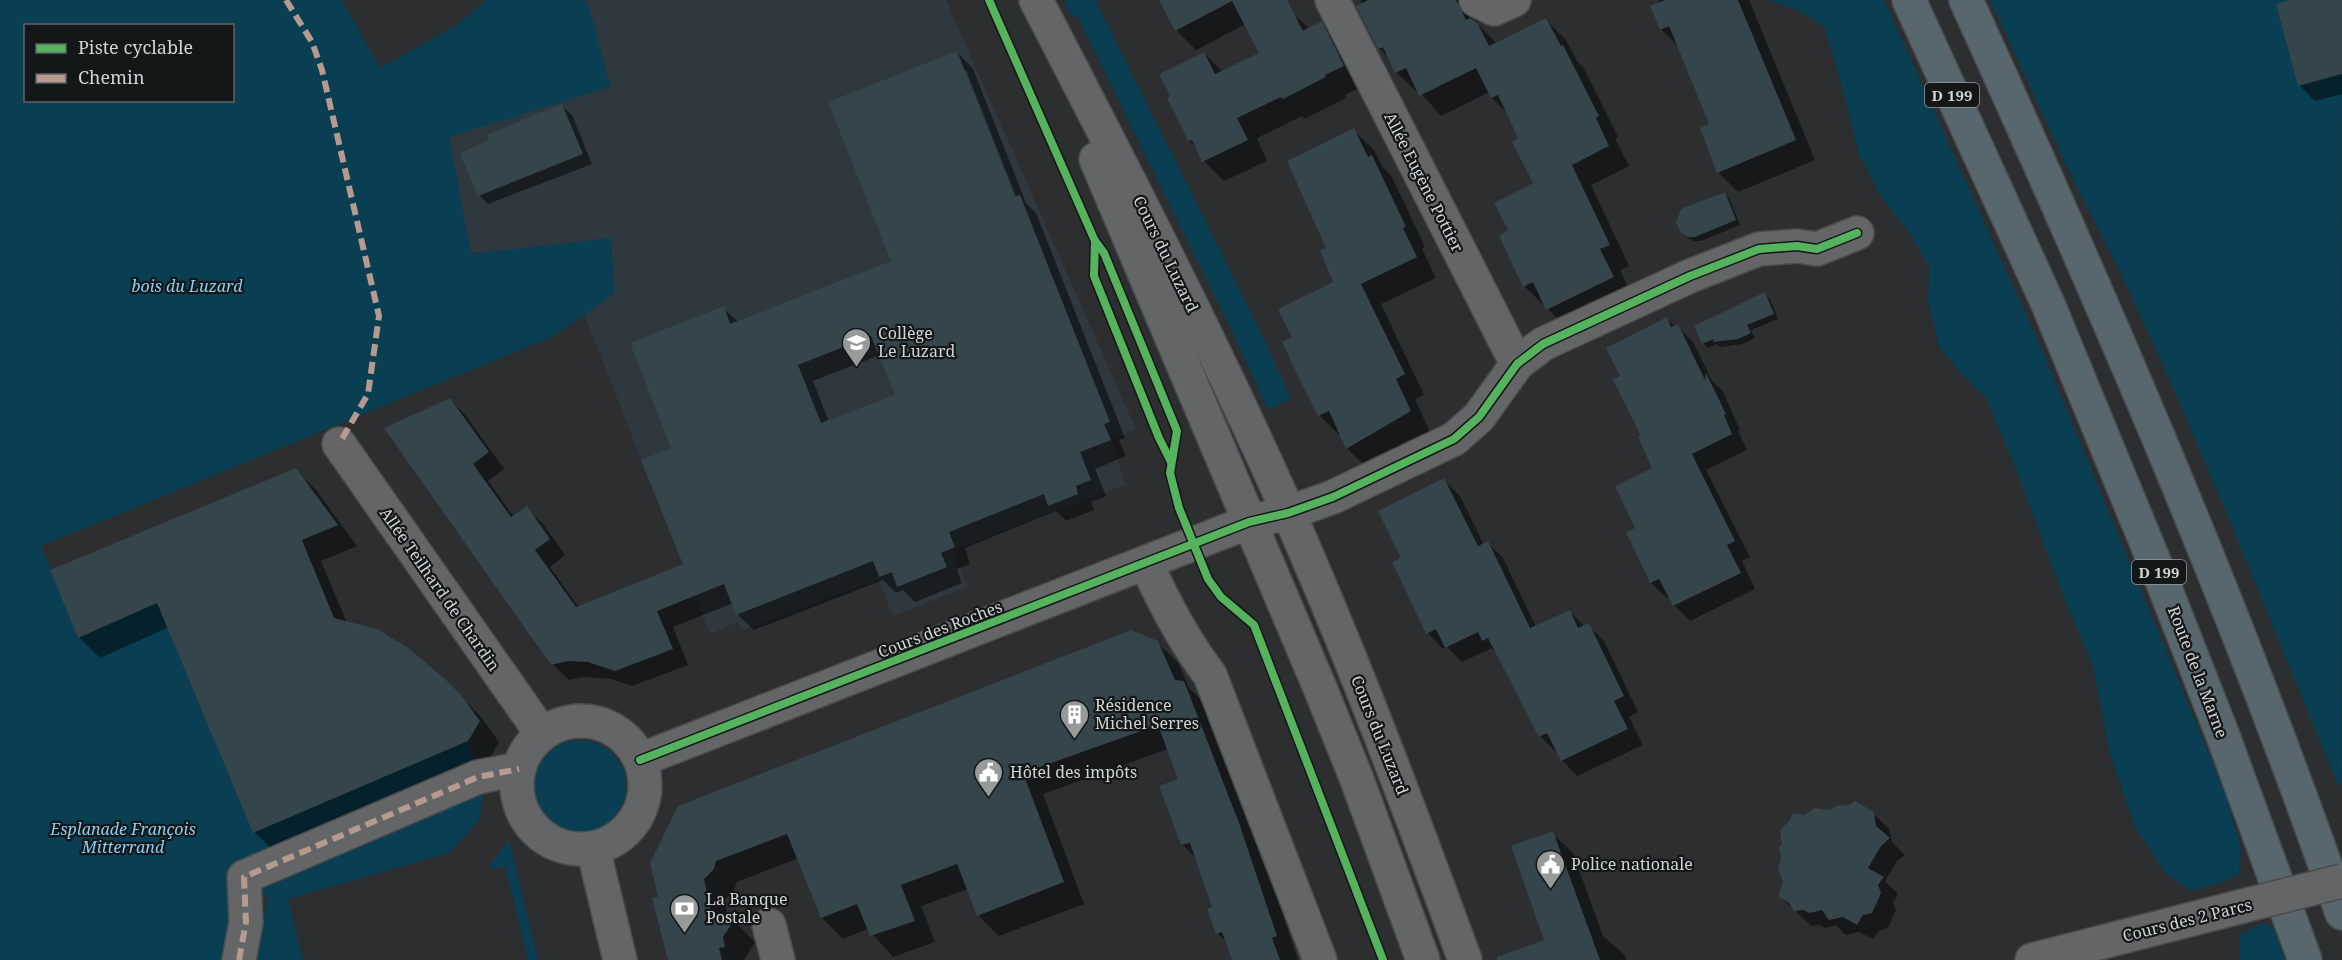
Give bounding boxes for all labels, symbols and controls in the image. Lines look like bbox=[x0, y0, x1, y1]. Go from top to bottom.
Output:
legend bbox=[24, 24, 234, 102]
text: Piste cyclable bbox=[78, 35, 193, 59]
text: Chemin bbox=[78, 65, 145, 89]
road number: D 199 bbox=[1925, 83, 1979, 107]
street label: Allée Eugène Pottier bbox=[1379, 108, 1469, 256]
street label: Cours du Luzard bbox=[1128, 192, 1204, 316]
park label: bois du Luzard bbox=[131, 275, 243, 297]
place label: Collège Le Luzard bbox=[878, 322, 956, 362]
school or university icon: Collège Le Luzard bbox=[841, 326, 873, 368]
street label: Allée Teilhard de Chardin bbox=[375, 503, 505, 675]
road number: D 199 bbox=[2132, 560, 2186, 584]
street label: Cours des Roches bbox=[875, 595, 1005, 663]
street label: Route de la Marne bbox=[2163, 603, 2233, 741]
street label: Cours du Luzard bbox=[1346, 672, 1414, 798]
place label: Résidence Michel Serres bbox=[1095, 694, 1199, 734]
building icon: Résidence Michel Serres bbox=[1058, 698, 1090, 740]
public building icon: Hôtel des impôts bbox=[973, 756, 1005, 798]
place label: Hôtel des impôts bbox=[1010, 761, 1137, 783]
park label: Esplanade François Mitterrand bbox=[49, 818, 196, 858]
public building icon: Police nationale bbox=[1534, 848, 1566, 890]
place label: Police nationale bbox=[1571, 853, 1693, 875]
place label: La Banque Postale bbox=[706, 888, 787, 928]
bank icon: La Banque Postale bbox=[669, 892, 701, 934]
street label: Cours des 2 Parcs bbox=[2120, 893, 2254, 947]

